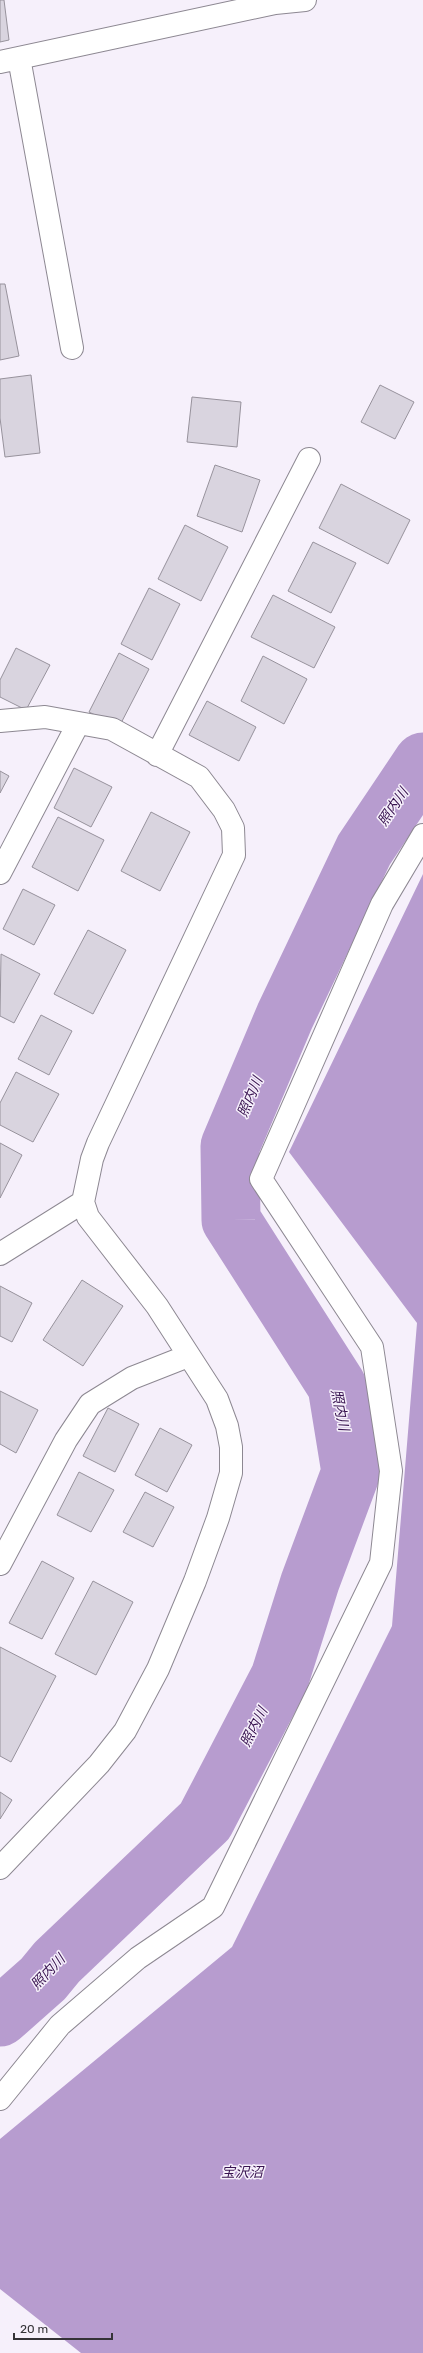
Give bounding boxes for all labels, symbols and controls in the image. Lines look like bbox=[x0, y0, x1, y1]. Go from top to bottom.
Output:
water label: 照内川 bbox=[374, 783, 413, 829]
water label: 照内川 bbox=[234, 1073, 267, 1120]
water label: 照内川 bbox=[328, 1388, 353, 1434]
water label: 照内川 bbox=[237, 1703, 272, 1750]
water label: 照内川 bbox=[27, 1950, 70, 1993]
water label: 宝沢沼 bbox=[221, 2164, 265, 2181]
scale bar bbox=[14, 2315, 112, 2341]
text: 20 m bbox=[20, 2322, 48, 2336]

